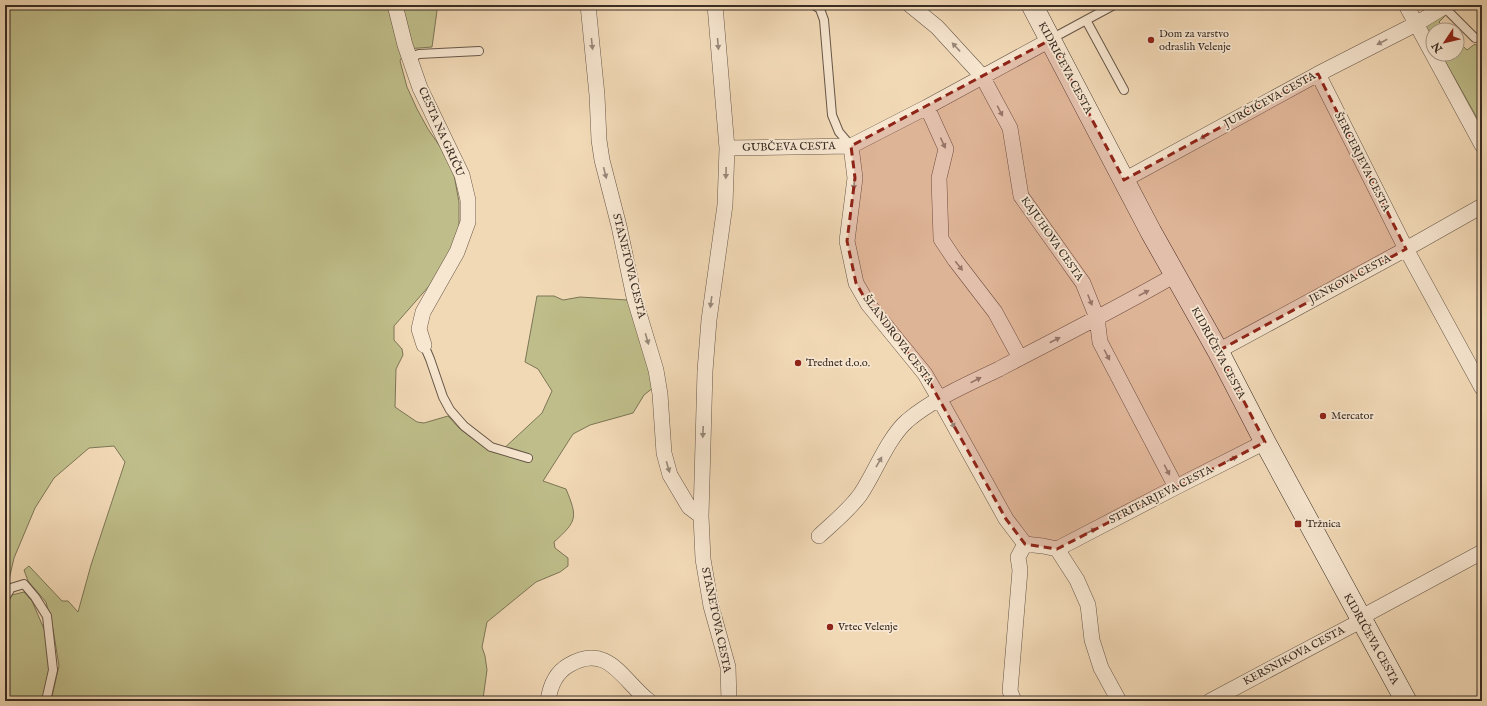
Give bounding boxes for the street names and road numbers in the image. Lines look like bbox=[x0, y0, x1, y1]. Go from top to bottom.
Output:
street label: KIDRIČEVA CESTA bbox=[1035, 19, 1096, 117]
street label: JURČIČEVA CESTA bbox=[1220, 69, 1319, 132]
street label: CESTA NA GRIČU bbox=[415, 85, 467, 180]
street label: ŠERCERJEVA CESTA bbox=[1331, 110, 1393, 215]
street label: GUBČEVA CESTA bbox=[742, 139, 836, 155]
street label: KAJUHOVA CESTA bbox=[1018, 194, 1087, 284]
street label: STANETOVA CESTA bbox=[609, 212, 649, 321]
street label: JENKOVA CESTA bbox=[1305, 251, 1394, 308]
street label: ŠLANDROVA CESTA bbox=[860, 292, 937, 388]
street label: KIDRIČEVA CESTA bbox=[1188, 304, 1249, 402]
street label: STRITARJEVA CESTA bbox=[1107, 462, 1216, 527]
street label: STANETOVA CESTA bbox=[698, 566, 734, 675]
street label: KIDRIČEVA CESTA bbox=[1340, 591, 1402, 688]
street label: KERSNIKOVA CESTA bbox=[1241, 623, 1348, 689]

